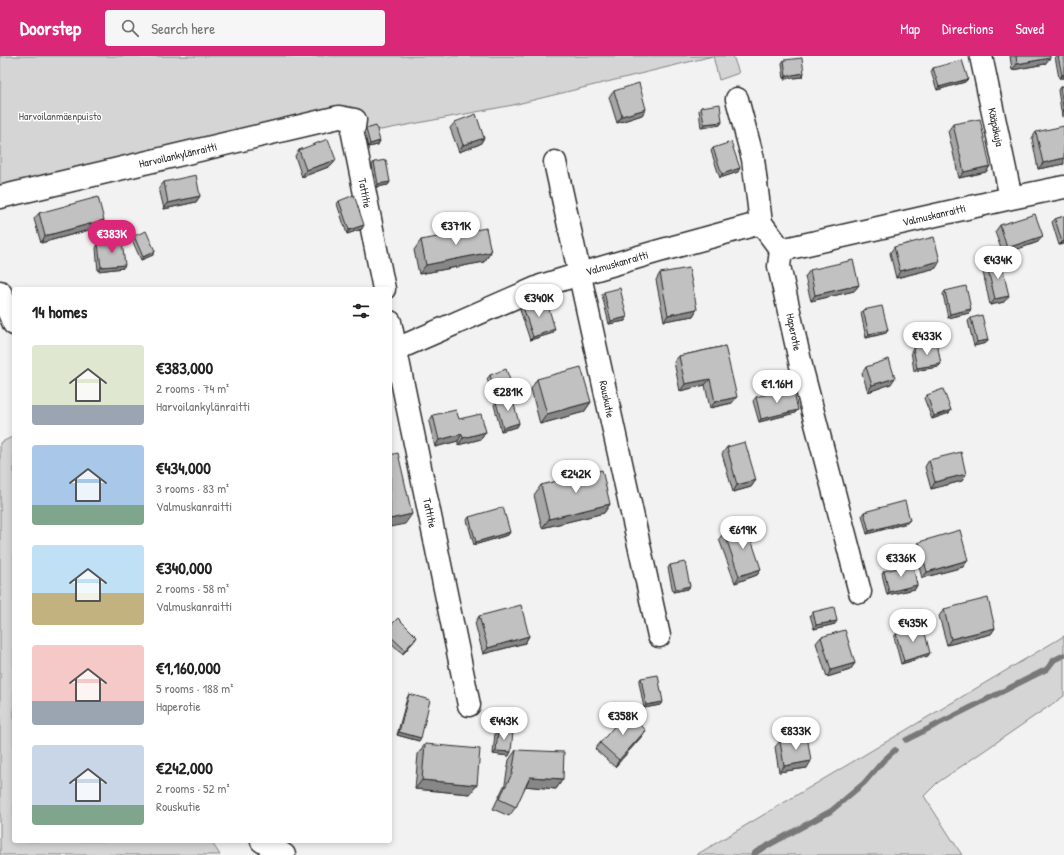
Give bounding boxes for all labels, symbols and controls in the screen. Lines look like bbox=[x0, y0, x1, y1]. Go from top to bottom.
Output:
search box bbox=[105, 10, 385, 46]
text: Doorstep bbox=[20, 15, 81, 41]
icon: search bbox=[119, 17, 141, 39]
text: Search here bbox=[151, 18, 215, 39]
text: Map bbox=[900, 19, 920, 38]
text: Directions bbox=[942, 19, 993, 38]
text: Saved bbox=[1015, 19, 1044, 38]
street label: Kääpäkuja bbox=[985, 106, 1007, 148]
park label: Harvoilanmäenpuisto bbox=[19, 109, 102, 123]
street label: Harvoilankylänraitti bbox=[138, 139, 218, 171]
street label: Tattitie bbox=[355, 177, 375, 210]
street label: Valmuskanraitti bbox=[901, 201, 967, 229]
pin: €371K bbox=[428, 212, 484, 246]
text: €371K bbox=[441, 216, 471, 234]
pin: €383K bbox=[84, 220, 140, 254]
text: €383K bbox=[97, 224, 127, 242]
pin: €434K bbox=[970, 246, 1026, 280]
street label: Valmuskanraitti bbox=[584, 247, 650, 279]
text: €434K bbox=[984, 250, 1012, 268]
pin: €340K bbox=[511, 284, 567, 318]
text: €340K bbox=[524, 288, 554, 306]
text: 14 homes bbox=[32, 300, 87, 323]
icon: filters bbox=[350, 300, 372, 322]
street label: Haperotie bbox=[783, 312, 805, 353]
pin: €433K bbox=[899, 322, 955, 356]
text: €433K bbox=[912, 326, 942, 344]
text: €383,000 bbox=[156, 356, 213, 379]
icon: home bbox=[64, 361, 112, 409]
pin: €1.16M bbox=[744, 370, 810, 404]
text: €1.16M bbox=[761, 374, 793, 392]
pin: €281K bbox=[480, 378, 536, 412]
text: 2 rooms · 74 m² bbox=[156, 379, 229, 397]
street label: Rouskutie bbox=[596, 379, 618, 419]
text: €281K bbox=[493, 382, 523, 400]
text: Harvoilankylänraitti bbox=[156, 397, 250, 415]
text: €434,000 bbox=[156, 456, 211, 479]
pin: €242K bbox=[548, 460, 604, 494]
icon: home bbox=[64, 461, 112, 509]
text: €242K bbox=[561, 464, 591, 482]
text: 3 rooms · 83 m² bbox=[156, 479, 229, 497]
text: Valmuskanraitti bbox=[156, 497, 232, 515]
street label: Tattitie bbox=[420, 497, 440, 530]
pin: €619K bbox=[715, 516, 771, 550]
text: €619K bbox=[729, 520, 757, 538]
pin: €336K bbox=[873, 544, 929, 578]
text: €336K bbox=[886, 548, 916, 566]
text: €340,000 bbox=[156, 556, 212, 579]
icon: home bbox=[64, 561, 112, 609]
text: 2 rooms · 58 m² bbox=[156, 579, 229, 597]
text: Valmuskanraitti bbox=[156, 597, 232, 615]
pin: €435K bbox=[885, 609, 941, 643]
text: €435K bbox=[898, 613, 928, 631]
text: €1,160,000 bbox=[156, 656, 221, 679]
icon: home bbox=[64, 661, 112, 709]
text: 5 rooms · 188 m² bbox=[156, 679, 233, 697]
text: Haperotie bbox=[156, 697, 201, 715]
pin: €358K bbox=[595, 702, 651, 736]
text: €358K bbox=[608, 706, 638, 724]
pin: €443K bbox=[476, 707, 532, 741]
text: €443K bbox=[490, 711, 518, 729]
pin: €833K bbox=[768, 717, 824, 751]
text: €833K bbox=[781, 721, 811, 739]
text: €242,000 bbox=[156, 756, 213, 779]
icon: home bbox=[64, 761, 112, 809]
text: 2 rooms · 52 m² bbox=[156, 779, 229, 797]
text: Rouskutie bbox=[156, 797, 201, 815]

